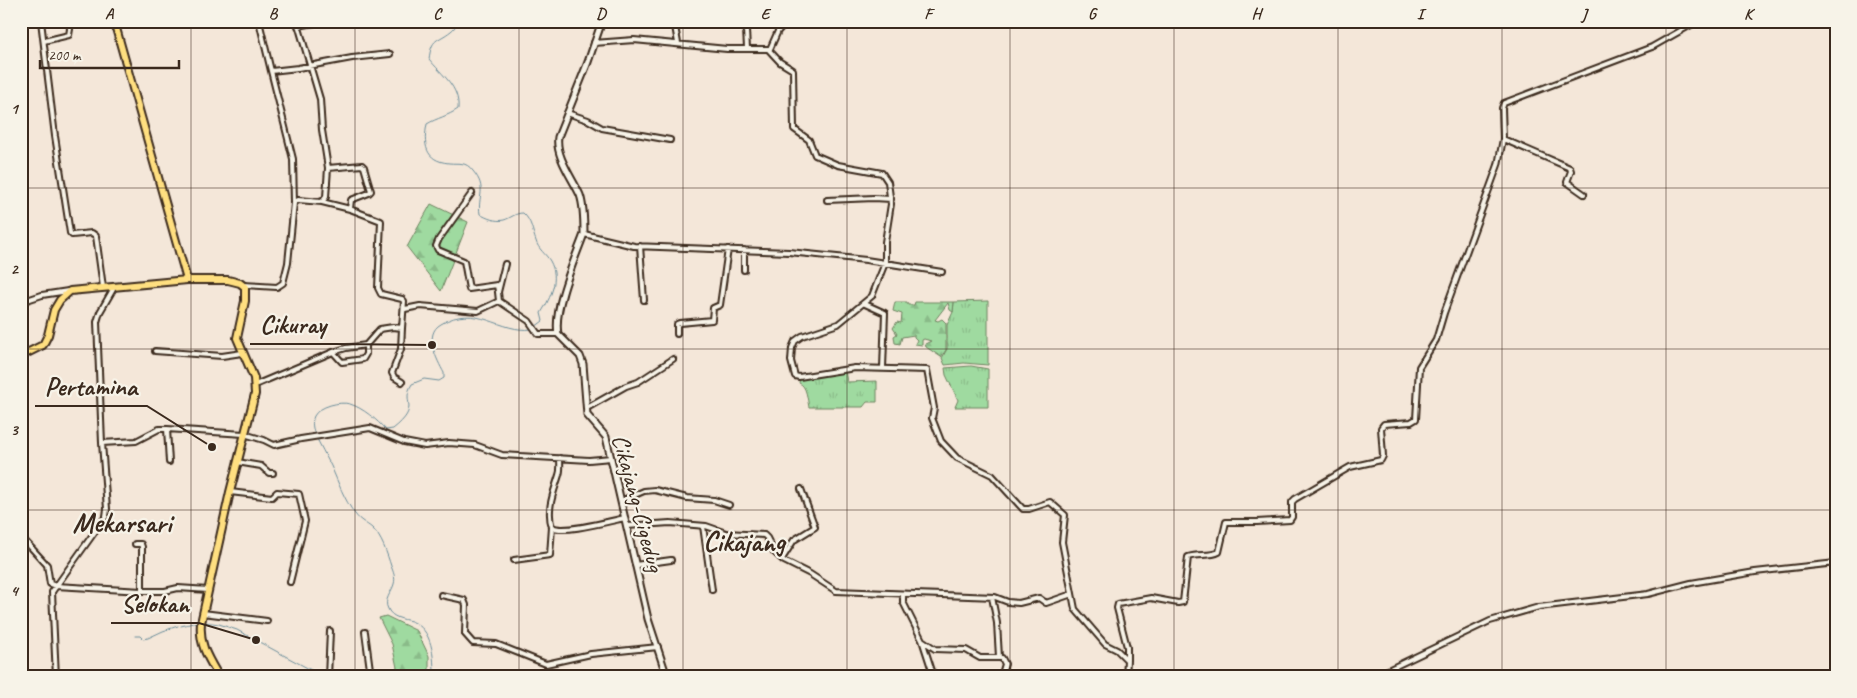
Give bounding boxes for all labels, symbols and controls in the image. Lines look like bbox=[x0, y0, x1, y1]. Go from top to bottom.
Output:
text: A bbox=[105, 4, 115, 24]
text: B bbox=[269, 4, 279, 24]
text: C bbox=[433, 4, 443, 24]
text: D bbox=[596, 4, 607, 24]
text: E bbox=[761, 4, 772, 24]
text: F bbox=[924, 4, 935, 24]
text: G bbox=[1088, 4, 1098, 24]
text: H bbox=[1251, 4, 1263, 24]
text: I bbox=[1417, 4, 1427, 24]
text: J bbox=[1580, 4, 1589, 24]
text: K bbox=[1744, 4, 1756, 24]
scale bar bbox=[40, 38, 179, 70]
text: 200 m bbox=[48, 46, 82, 65]
text: 1 bbox=[10, 99, 19, 119]
text: 2 bbox=[10, 259, 19, 279]
callout: Cikuray bbox=[250, 303, 336, 344]
text: Cikuray bbox=[260, 308, 329, 341]
callout: Pertamina bbox=[35, 365, 147, 406]
text: Pertamina bbox=[45, 370, 140, 403]
text: 3 bbox=[10, 420, 19, 440]
street label: Cikajang-Cigedug bbox=[604, 431, 672, 577]
district label: Mekarsari bbox=[72, 505, 175, 540]
district label: Cikajang bbox=[703, 524, 787, 559]
text: 4 bbox=[10, 581, 19, 601]
callout: Selokan bbox=[111, 582, 199, 623]
text: Selokan bbox=[121, 587, 191, 620]

